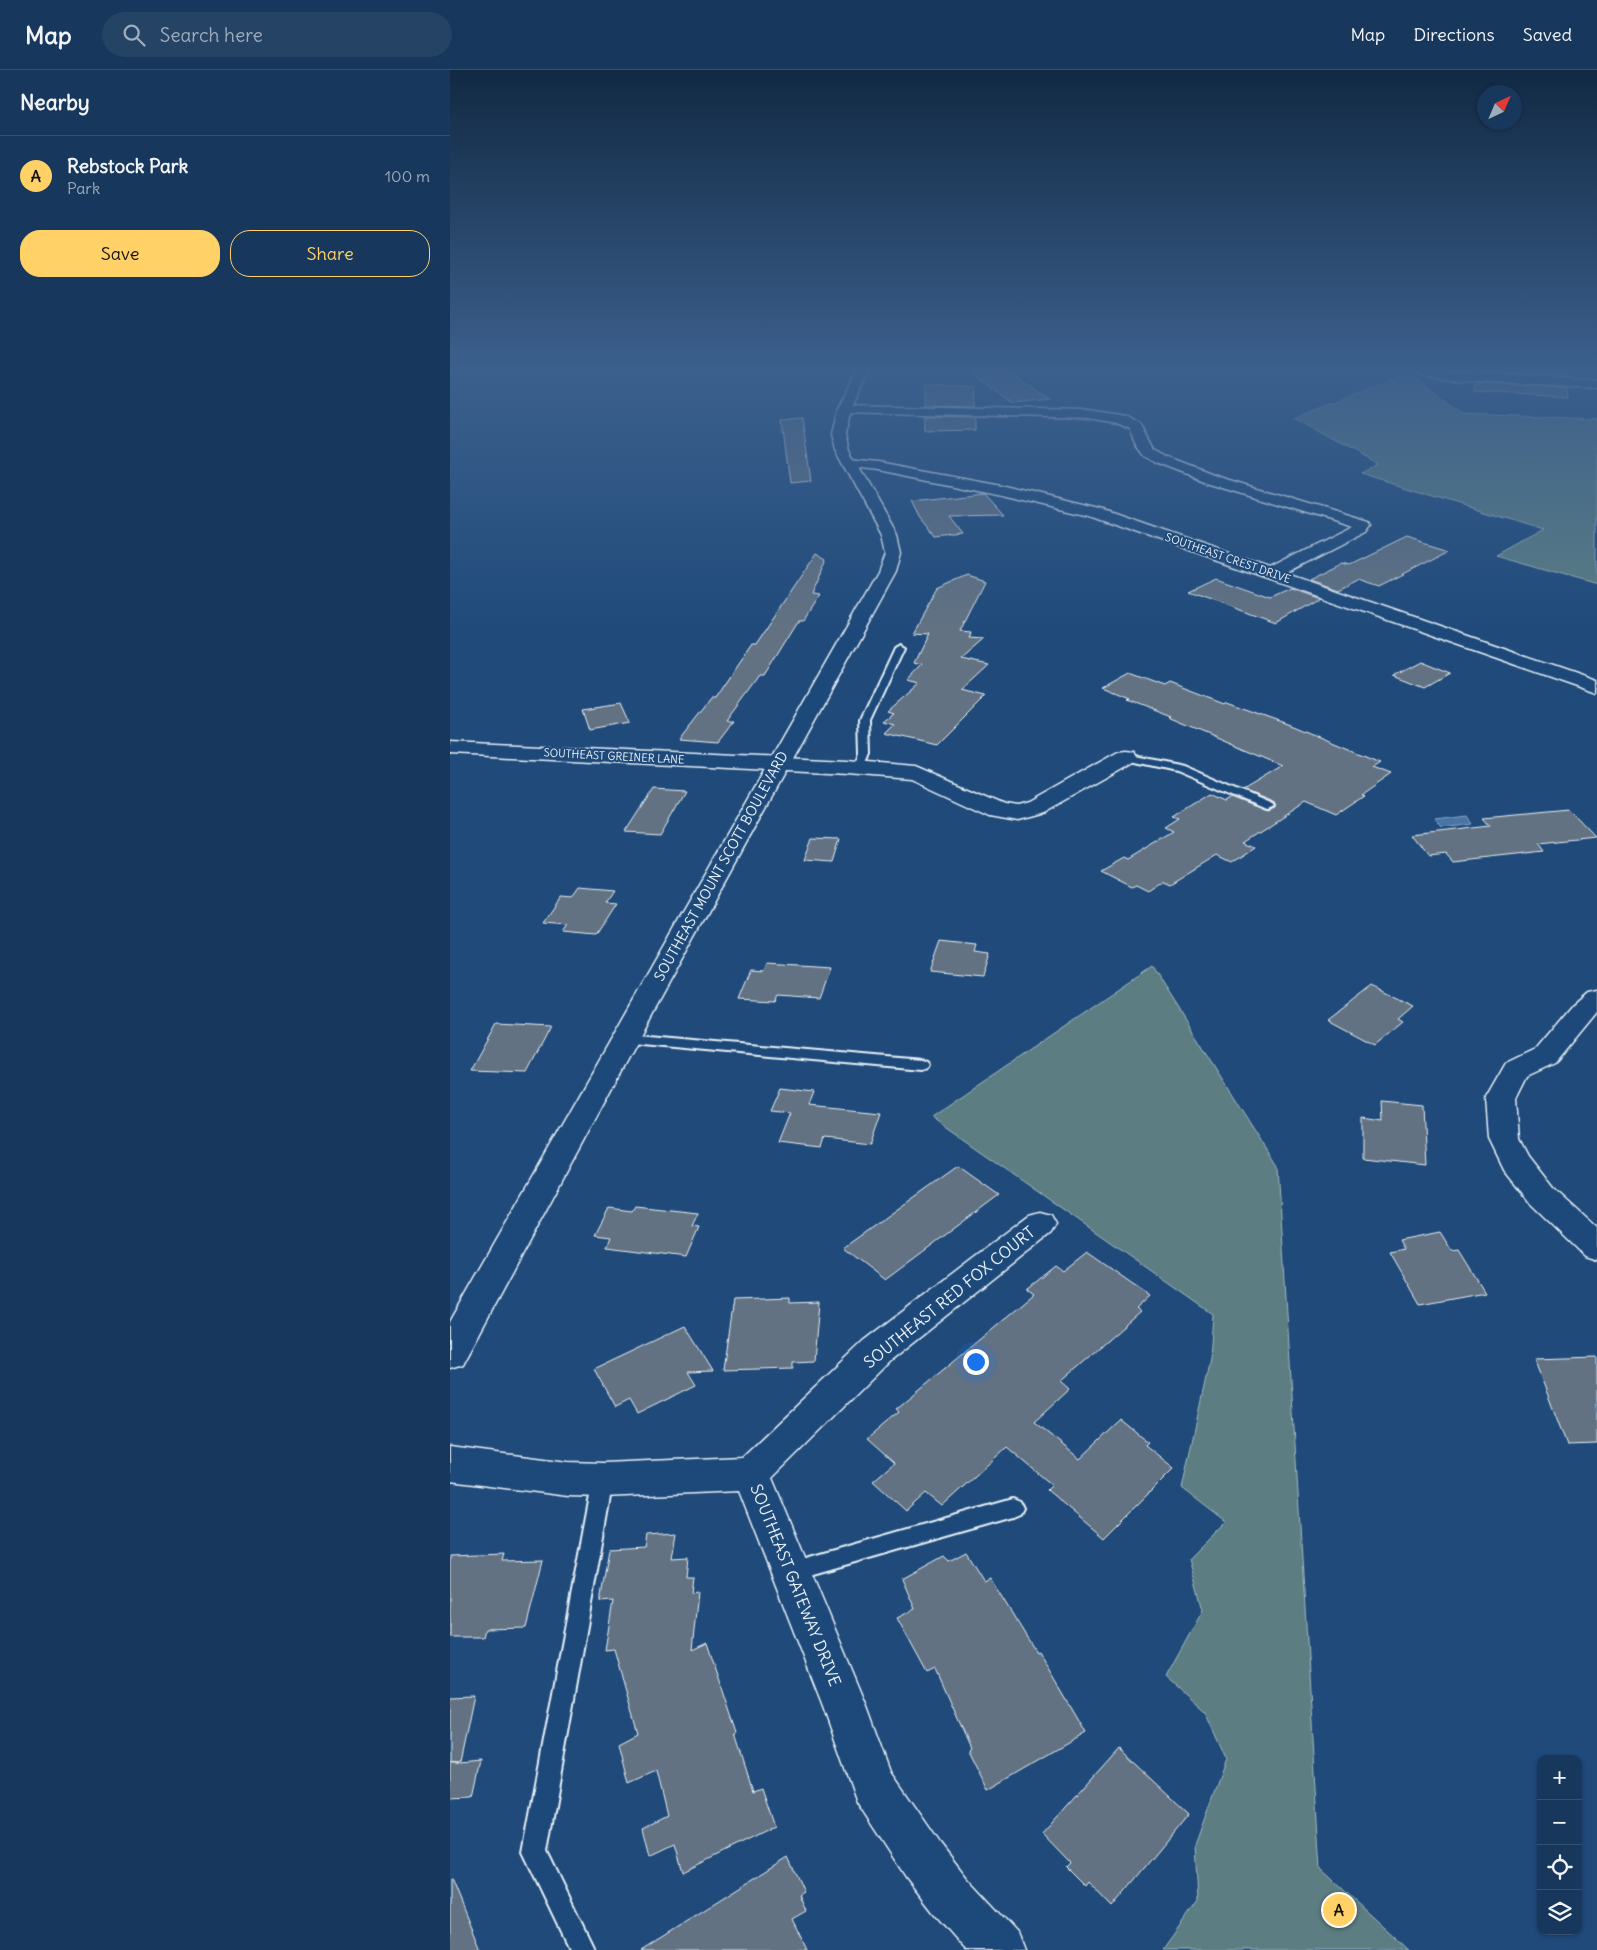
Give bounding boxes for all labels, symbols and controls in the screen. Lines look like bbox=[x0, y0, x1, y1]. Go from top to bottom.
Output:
search box bbox=[102, 12, 452, 57]
text: Map bbox=[25, 20, 72, 50]
icon: search bbox=[120, 21, 148, 49]
text: Search here bbox=[160, 23, 263, 47]
text: Map bbox=[1350, 23, 1385, 46]
text: Directions bbox=[1413, 23, 1495, 46]
text: Saved bbox=[1523, 23, 1572, 46]
north arrow bbox=[1477, 85, 1522, 130]
text: Nearby bbox=[20, 89, 90, 116]
text: Rebstock Park bbox=[67, 154, 188, 178]
text: A bbox=[31, 166, 41, 186]
text: 100 m bbox=[385, 166, 430, 186]
text: Park bbox=[67, 178, 100, 198]
button: Save bbox=[20, 230, 220, 277]
button: Share bbox=[230, 230, 430, 277]
street label: SOUTHEAST CREST DRIVE bbox=[1163, 530, 1293, 586]
street label: SOUTHEAST GREINER LANE bbox=[543, 745, 685, 767]
street label: SOUTHEAST MOUNT SCOTT BOULEVARD bbox=[650, 748, 792, 984]
street label: SOUTHEAST RED FOX COURT bbox=[860, 1222, 1038, 1372]
your location bbox=[963, 1349, 989, 1375]
street label: SOUTHEAST GATEWAY DRIVE bbox=[746, 1481, 846, 1689]
map controls bbox=[1537, 1755, 1582, 1935]
button: + bbox=[1537, 1755, 1582, 1800]
button: − bbox=[1537, 1800, 1582, 1845]
button: locate bbox=[1537, 1845, 1582, 1890]
button: layers bbox=[1537, 1890, 1582, 1935]
pin: A bbox=[1323, 1891, 1355, 1929]

